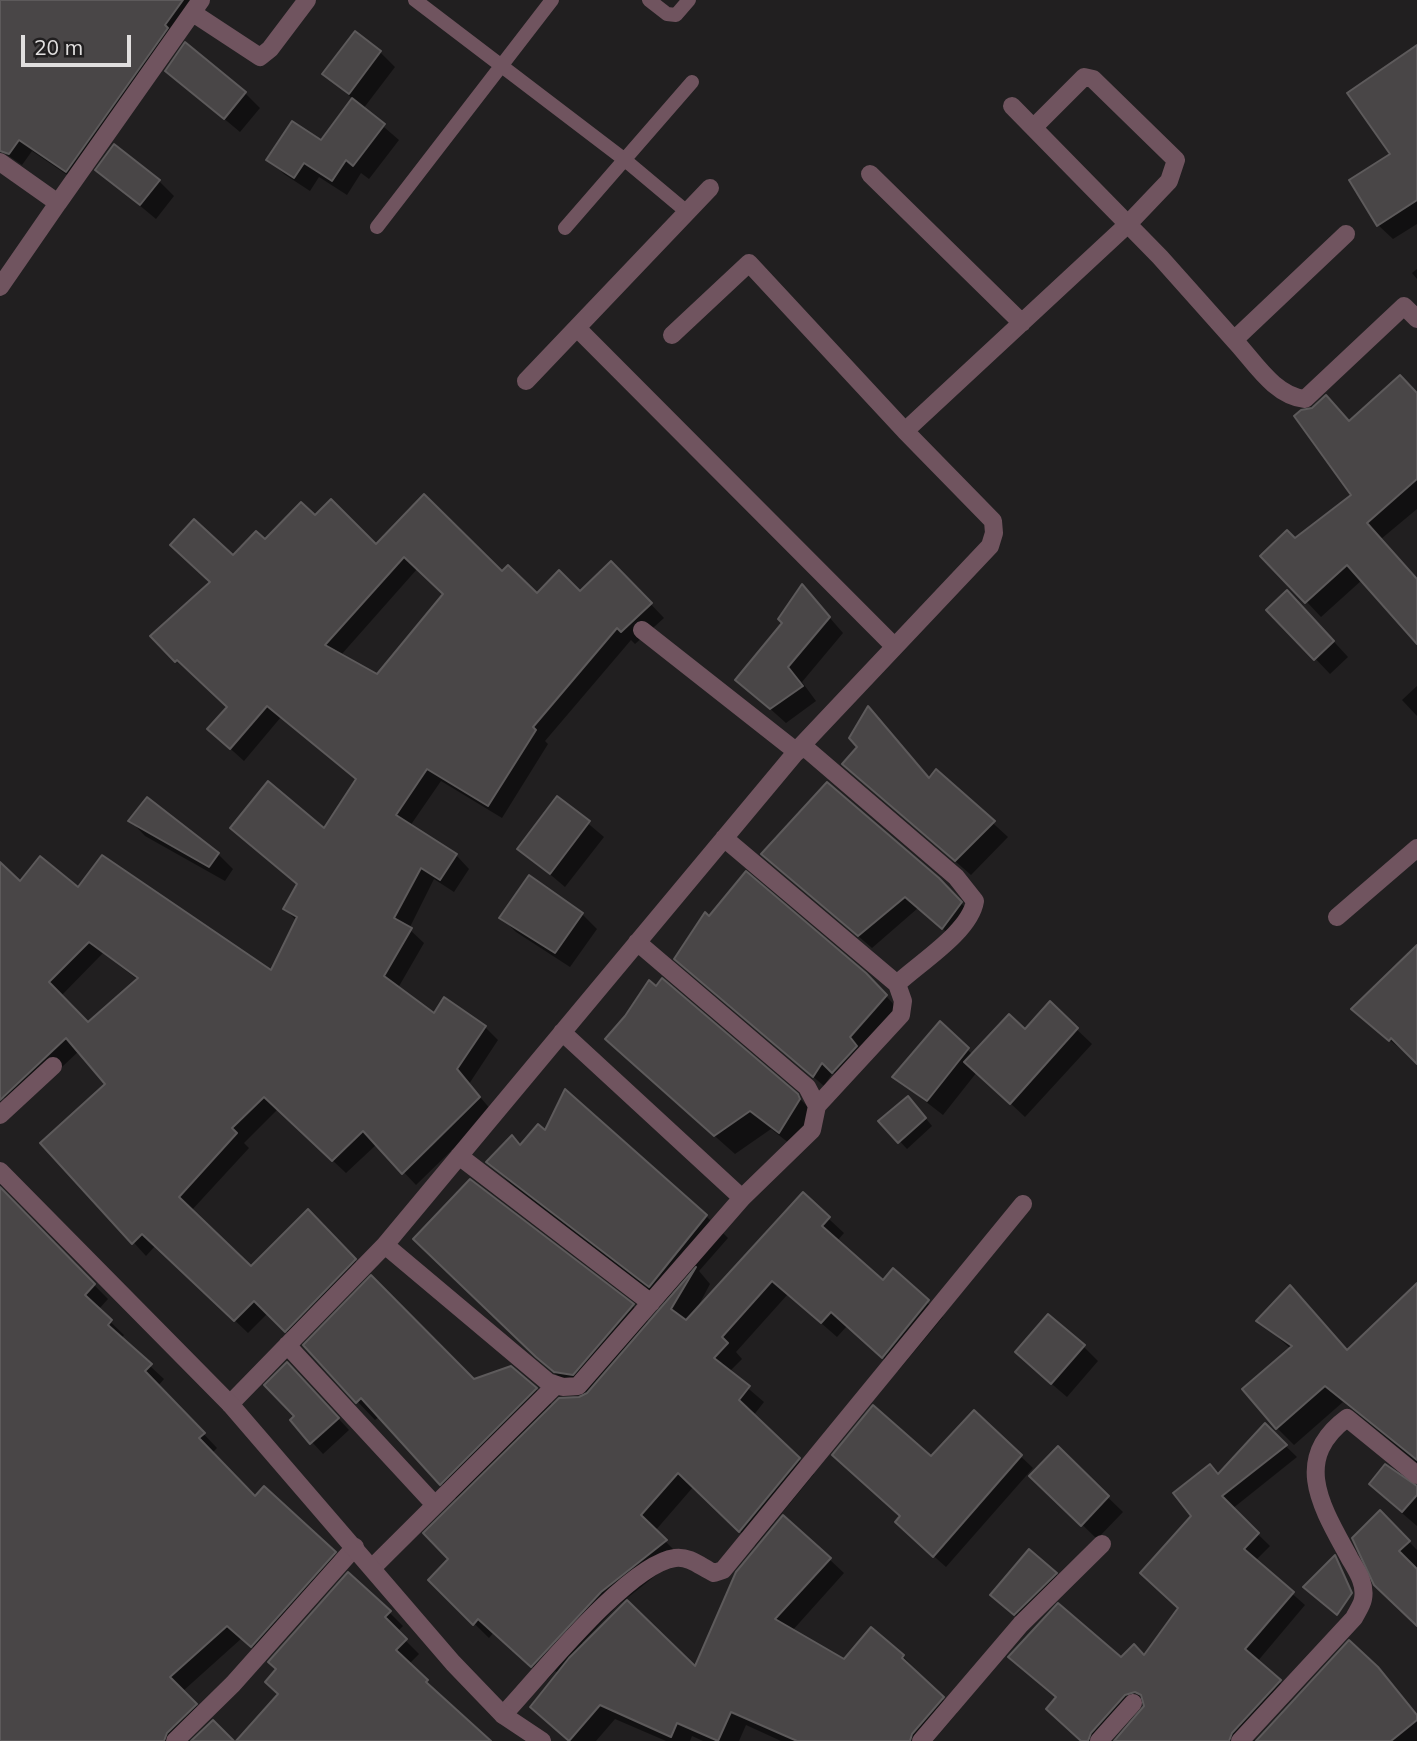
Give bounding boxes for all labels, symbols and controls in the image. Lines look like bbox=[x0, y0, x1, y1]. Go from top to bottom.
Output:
scale bar bbox=[24, 21, 135, 65]
text: 20 m bbox=[34, 34, 83, 60]

